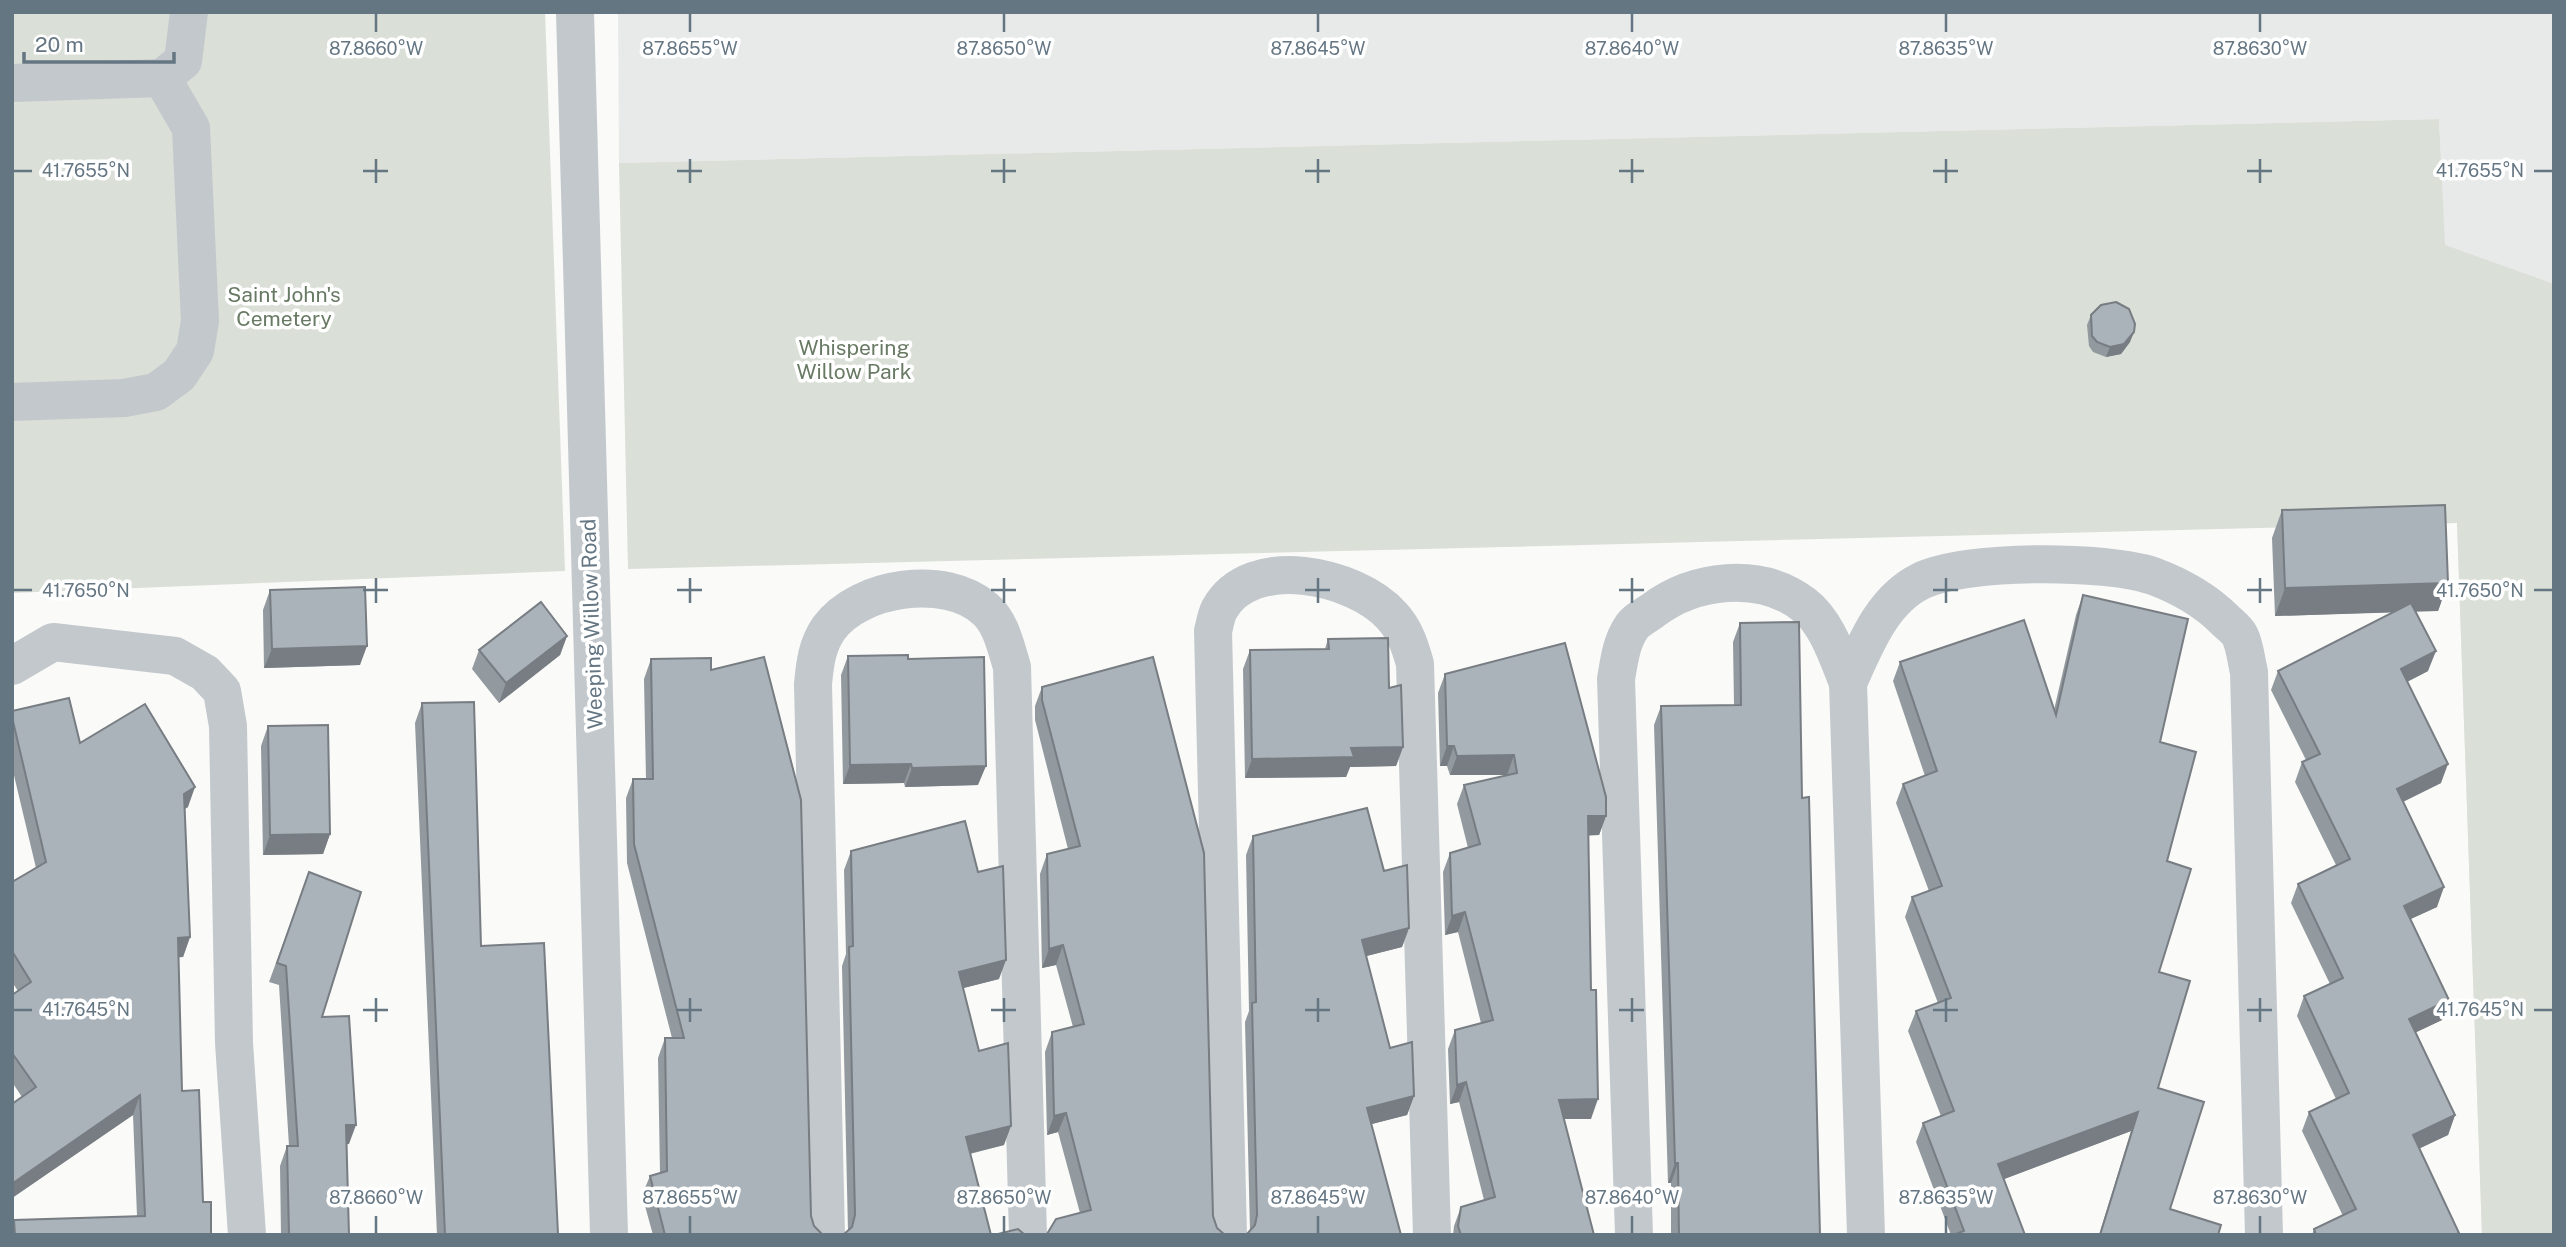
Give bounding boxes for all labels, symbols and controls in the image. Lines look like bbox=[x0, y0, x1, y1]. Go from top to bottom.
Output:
scale bar bbox=[24, 21, 175, 65]
text: 20 m bbox=[35, 32, 84, 57]
text: 87.8660°W bbox=[329, 38, 423, 59]
text: 87.8655°W bbox=[642, 38, 738, 59]
text: 87.8650°W bbox=[957, 38, 1051, 59]
text: 87.8645°W bbox=[1271, 38, 1365, 59]
text: 87.8640°W bbox=[1585, 38, 1679, 59]
text: 87.8635°W bbox=[1898, 38, 1994, 59]
text: 87.8630°W bbox=[2213, 38, 2307, 59]
text: 41.7655°N bbox=[42, 160, 130, 181]
text: 41.7655°N bbox=[2436, 160, 2524, 181]
park label: Saint John's Cemetery bbox=[227, 282, 341, 331]
park label: Whispering Willow Park bbox=[796, 335, 912, 384]
street label: Weeping Willow Road bbox=[575, 518, 608, 730]
text: 41.7650°N bbox=[42, 580, 130, 601]
text: 41.7650°N bbox=[2436, 580, 2524, 601]
text: 41.7645°N bbox=[42, 999, 130, 1020]
text: 41.7645°N bbox=[2436, 999, 2524, 1020]
text: 87.8660°W bbox=[329, 1187, 423, 1208]
text: 87.8655°W bbox=[642, 1187, 738, 1208]
text: 87.8650°W bbox=[957, 1187, 1051, 1208]
text: 87.8645°W bbox=[1271, 1187, 1365, 1208]
text: 87.8640°W bbox=[1585, 1187, 1679, 1208]
text: 87.8635°W bbox=[1898, 1187, 1994, 1208]
text: 87.8630°W bbox=[2213, 1187, 2307, 1208]

